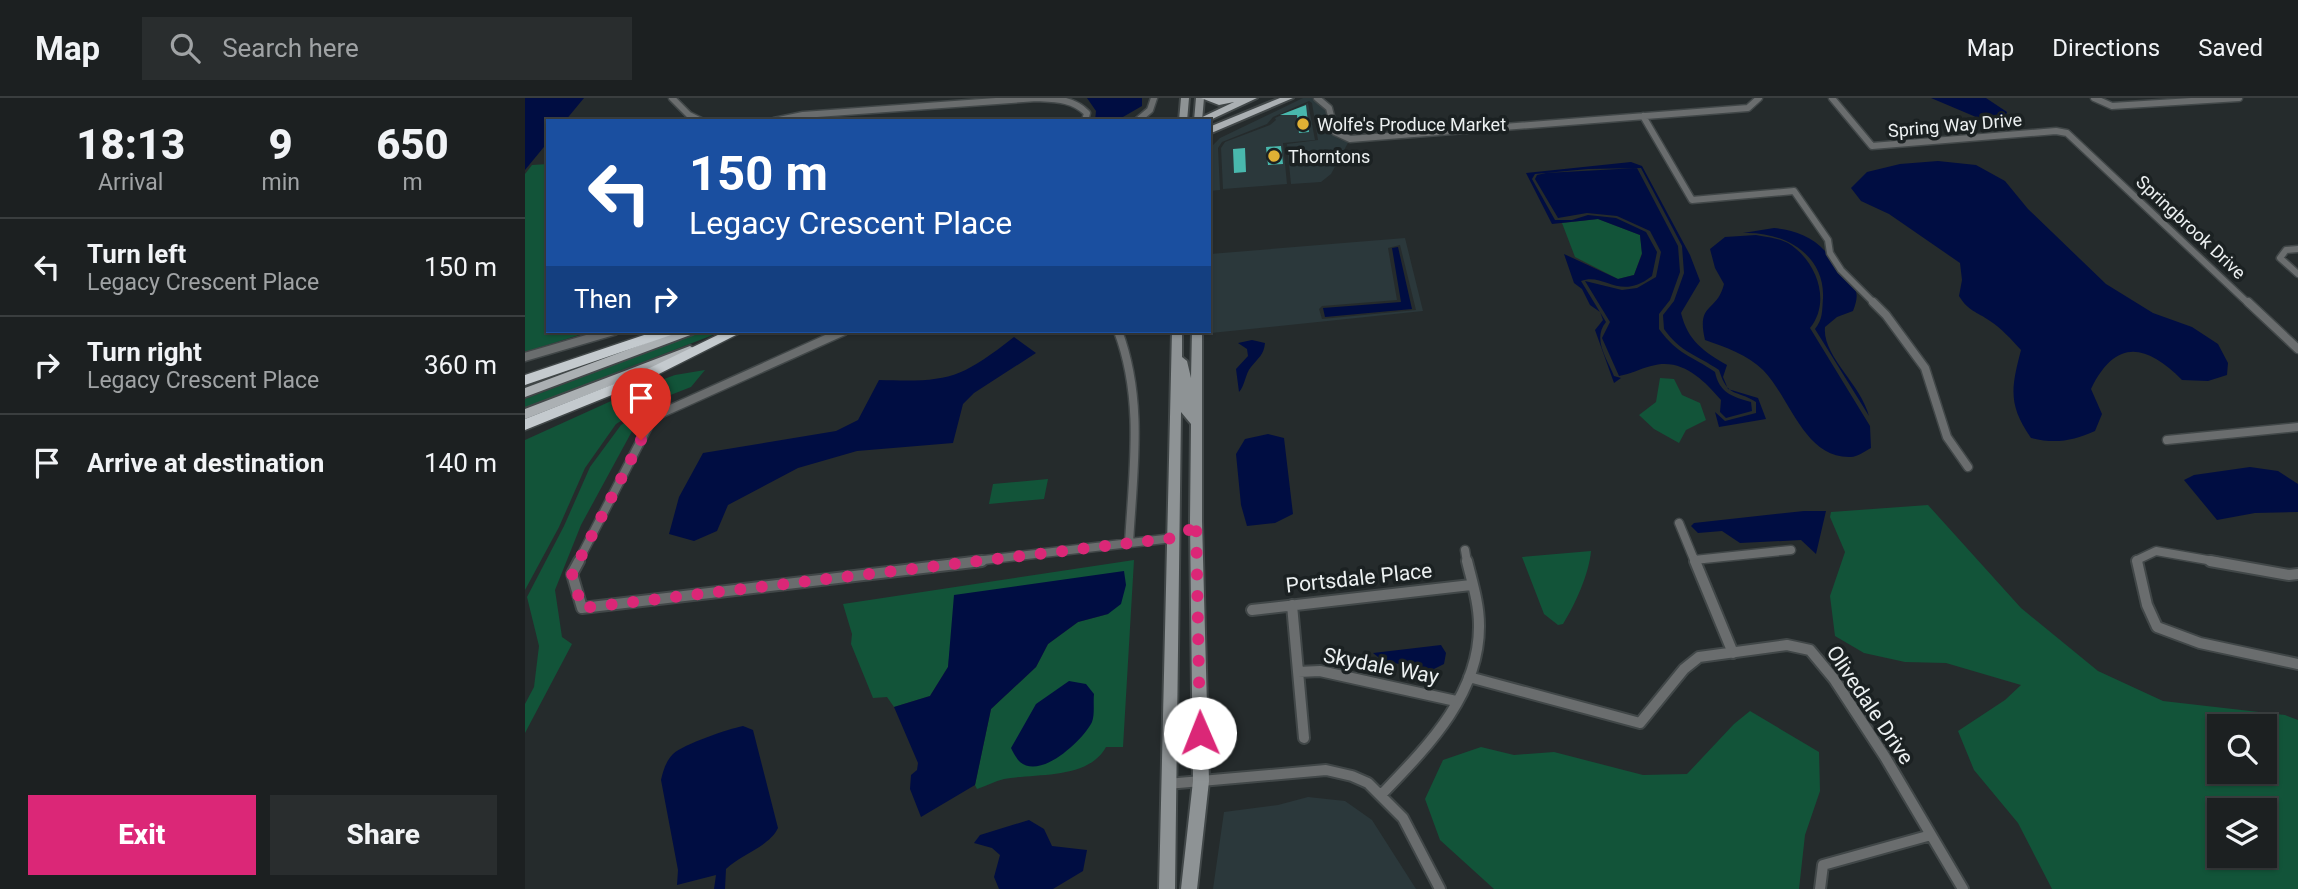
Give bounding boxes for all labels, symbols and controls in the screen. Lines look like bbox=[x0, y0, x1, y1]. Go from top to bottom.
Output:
search box bbox=[142, 17, 632, 80]
text: Map bbox=[35, 29, 100, 68]
icon: search bbox=[166, 29, 204, 67]
text: Search here bbox=[222, 33, 359, 63]
text: Map bbox=[1967, 34, 2014, 62]
text: Directions bbox=[2052, 34, 2160, 62]
text: Saved bbox=[2198, 34, 2263, 62]
street label: Spring Way Drive bbox=[1887, 109, 2023, 141]
place label: Wolfe's Produce Market bbox=[1317, 114, 1506, 135]
marker: Wolfe's Produce Market bbox=[1295, 116, 1311, 132]
text: 18:13 bbox=[76, 120, 185, 169]
text: 9 bbox=[269, 120, 293, 169]
text: 650 bbox=[376, 120, 449, 169]
text: 150 m bbox=[689, 145, 828, 202]
place label: Thorntons bbox=[1288, 146, 1370, 167]
icon: left bbox=[574, 147, 665, 238]
marker: Thorntons bbox=[1266, 148, 1282, 164]
text: Arrival bbox=[98, 169, 163, 196]
text: min bbox=[261, 169, 300, 196]
text: m bbox=[402, 169, 423, 196]
street label: Springbrook Drive bbox=[2132, 171, 2250, 283]
text: Legacy Crescent Place bbox=[689, 204, 1012, 242]
text: Turn left bbox=[87, 239, 186, 269]
icon: left bbox=[28, 248, 66, 286]
text: 150 m bbox=[424, 252, 497, 282]
text: Legacy Crescent Place bbox=[87, 269, 319, 296]
icon: right bbox=[646, 280, 684, 318]
text: Then bbox=[574, 284, 632, 314]
text: Turn right bbox=[87, 337, 202, 367]
icon: right bbox=[28, 346, 66, 384]
text: 360 m bbox=[424, 350, 497, 380]
text: Legacy Crescent Place bbox=[87, 367, 319, 394]
pin bbox=[611, 368, 671, 440]
icon: arrive bbox=[622, 379, 660, 417]
icon: arrive bbox=[28, 444, 66, 482]
text: Arrive at destination bbox=[87, 448, 324, 478]
text: 140 m bbox=[424, 448, 497, 478]
street label: Portsdale Place bbox=[1285, 558, 1433, 598]
street label: Olivedale Drive bbox=[1822, 641, 1918, 769]
street label: Skydale Way bbox=[1321, 643, 1441, 689]
position arrow bbox=[1163, 696, 1237, 770]
map controls bbox=[2207, 714, 2277, 868]
button: search bbox=[2207, 714, 2277, 784]
button: Exit bbox=[28, 795, 256, 875]
button: Share bbox=[270, 795, 497, 875]
button: layers bbox=[2207, 798, 2277, 868]

